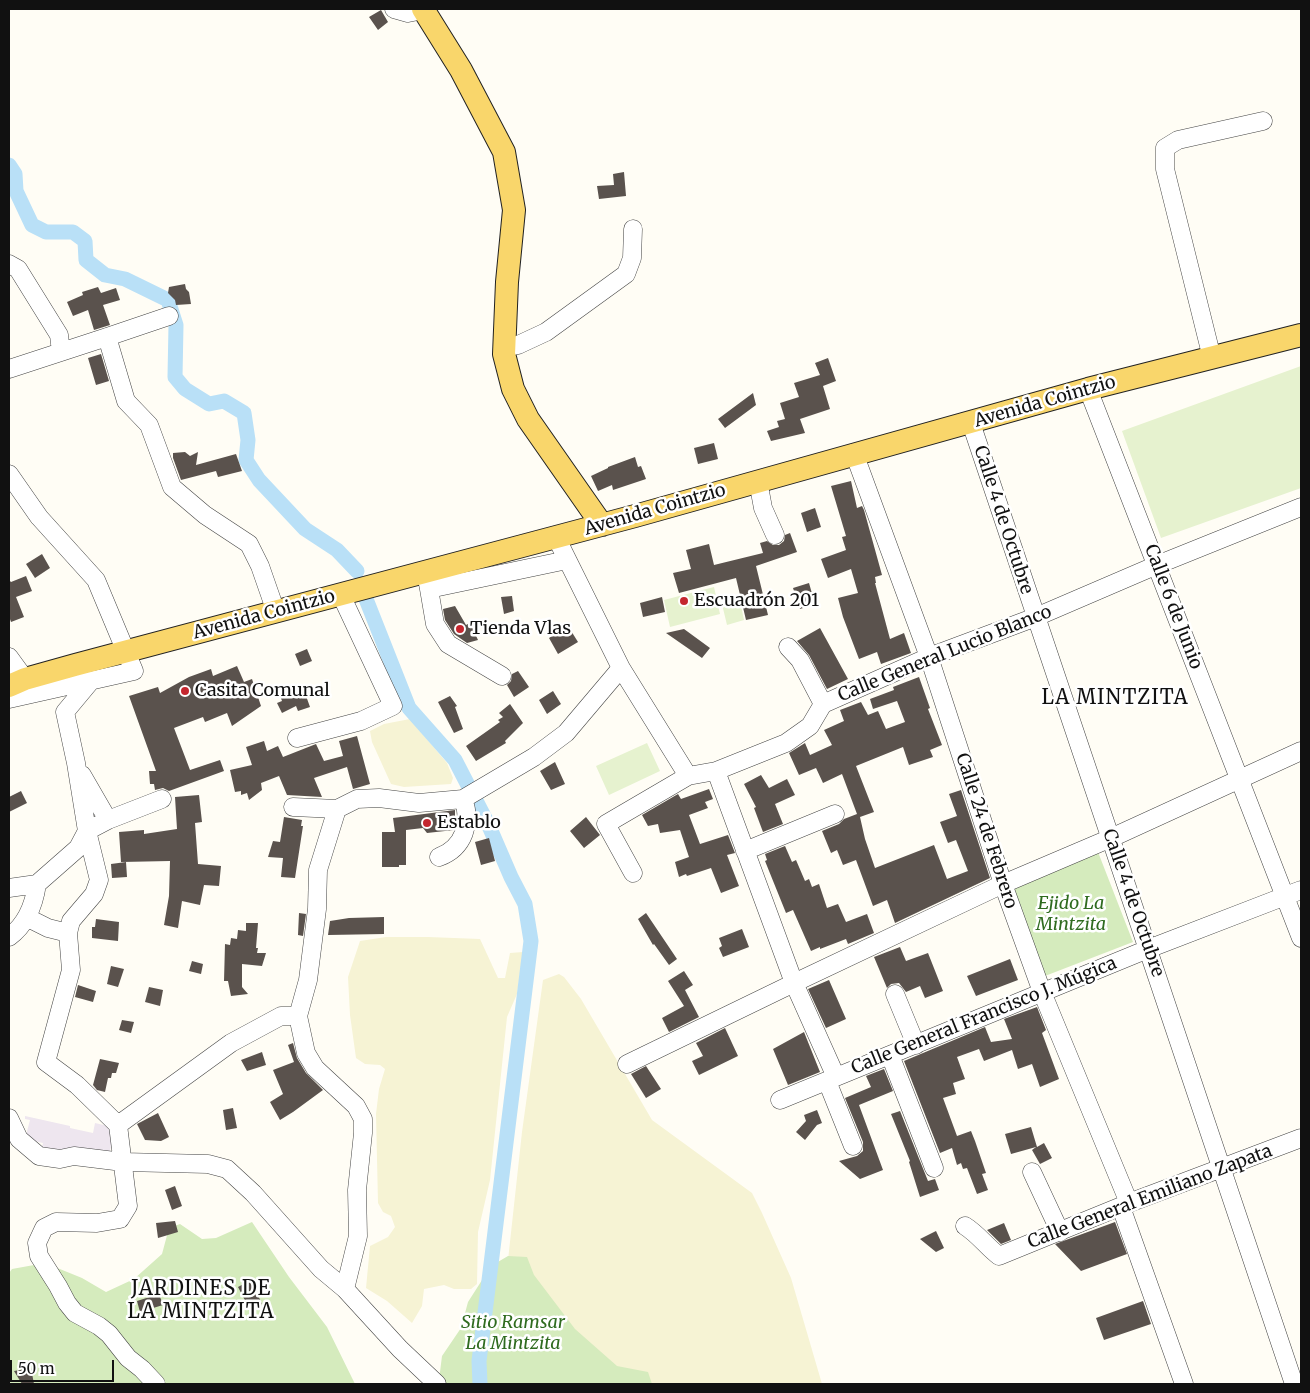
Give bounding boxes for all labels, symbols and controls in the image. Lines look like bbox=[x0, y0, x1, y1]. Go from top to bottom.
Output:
street label: Avenida Cointzio bbox=[972, 371, 1118, 433]
street label: Calle 4 de Octubre bbox=[969, 443, 1037, 597]
street label: Avenida Cointzio bbox=[582, 479, 728, 541]
street label: Calle 6 de Junio bbox=[1139, 542, 1207, 672]
street label: Avenida Cointzio bbox=[191, 586, 337, 644]
place label: Escuadrón 201 bbox=[694, 590, 819, 612]
marker: Escuadrón 201 bbox=[678, 595, 690, 607]
street label: Calle General Lucio Blanco bbox=[835, 601, 1055, 707]
place label: Tienda Vlas bbox=[470, 618, 571, 640]
marker: Tienda Vlas bbox=[454, 623, 466, 635]
place label: Casita Comunal bbox=[195, 680, 330, 702]
marker: Casita Comunal bbox=[179, 685, 191, 697]
district label: LA MINTZITA bbox=[1040, 686, 1190, 710]
street label: Calle 24 de Febrero bbox=[951, 751, 1021, 911]
place label: Establo bbox=[437, 812, 501, 834]
marker: Establo bbox=[421, 817, 433, 829]
street label: Calle 4 de Octubre bbox=[1098, 826, 1168, 980]
park label: Ejido La Mintzita bbox=[1036, 893, 1106, 936]
street label: Calle General Francisco J. Múgica bbox=[848, 953, 1120, 1079]
street label: Calle General Emiliano Zapata bbox=[1025, 1140, 1275, 1254]
district label: JARDINES DE LA MINTZITA bbox=[126, 1277, 276, 1324]
park label: Sitio Ramsar La Mintzita bbox=[461, 1312, 565, 1355]
scale bar bbox=[12, 1350, 116, 1382]
text: 50 m bbox=[18, 1359, 55, 1378]

